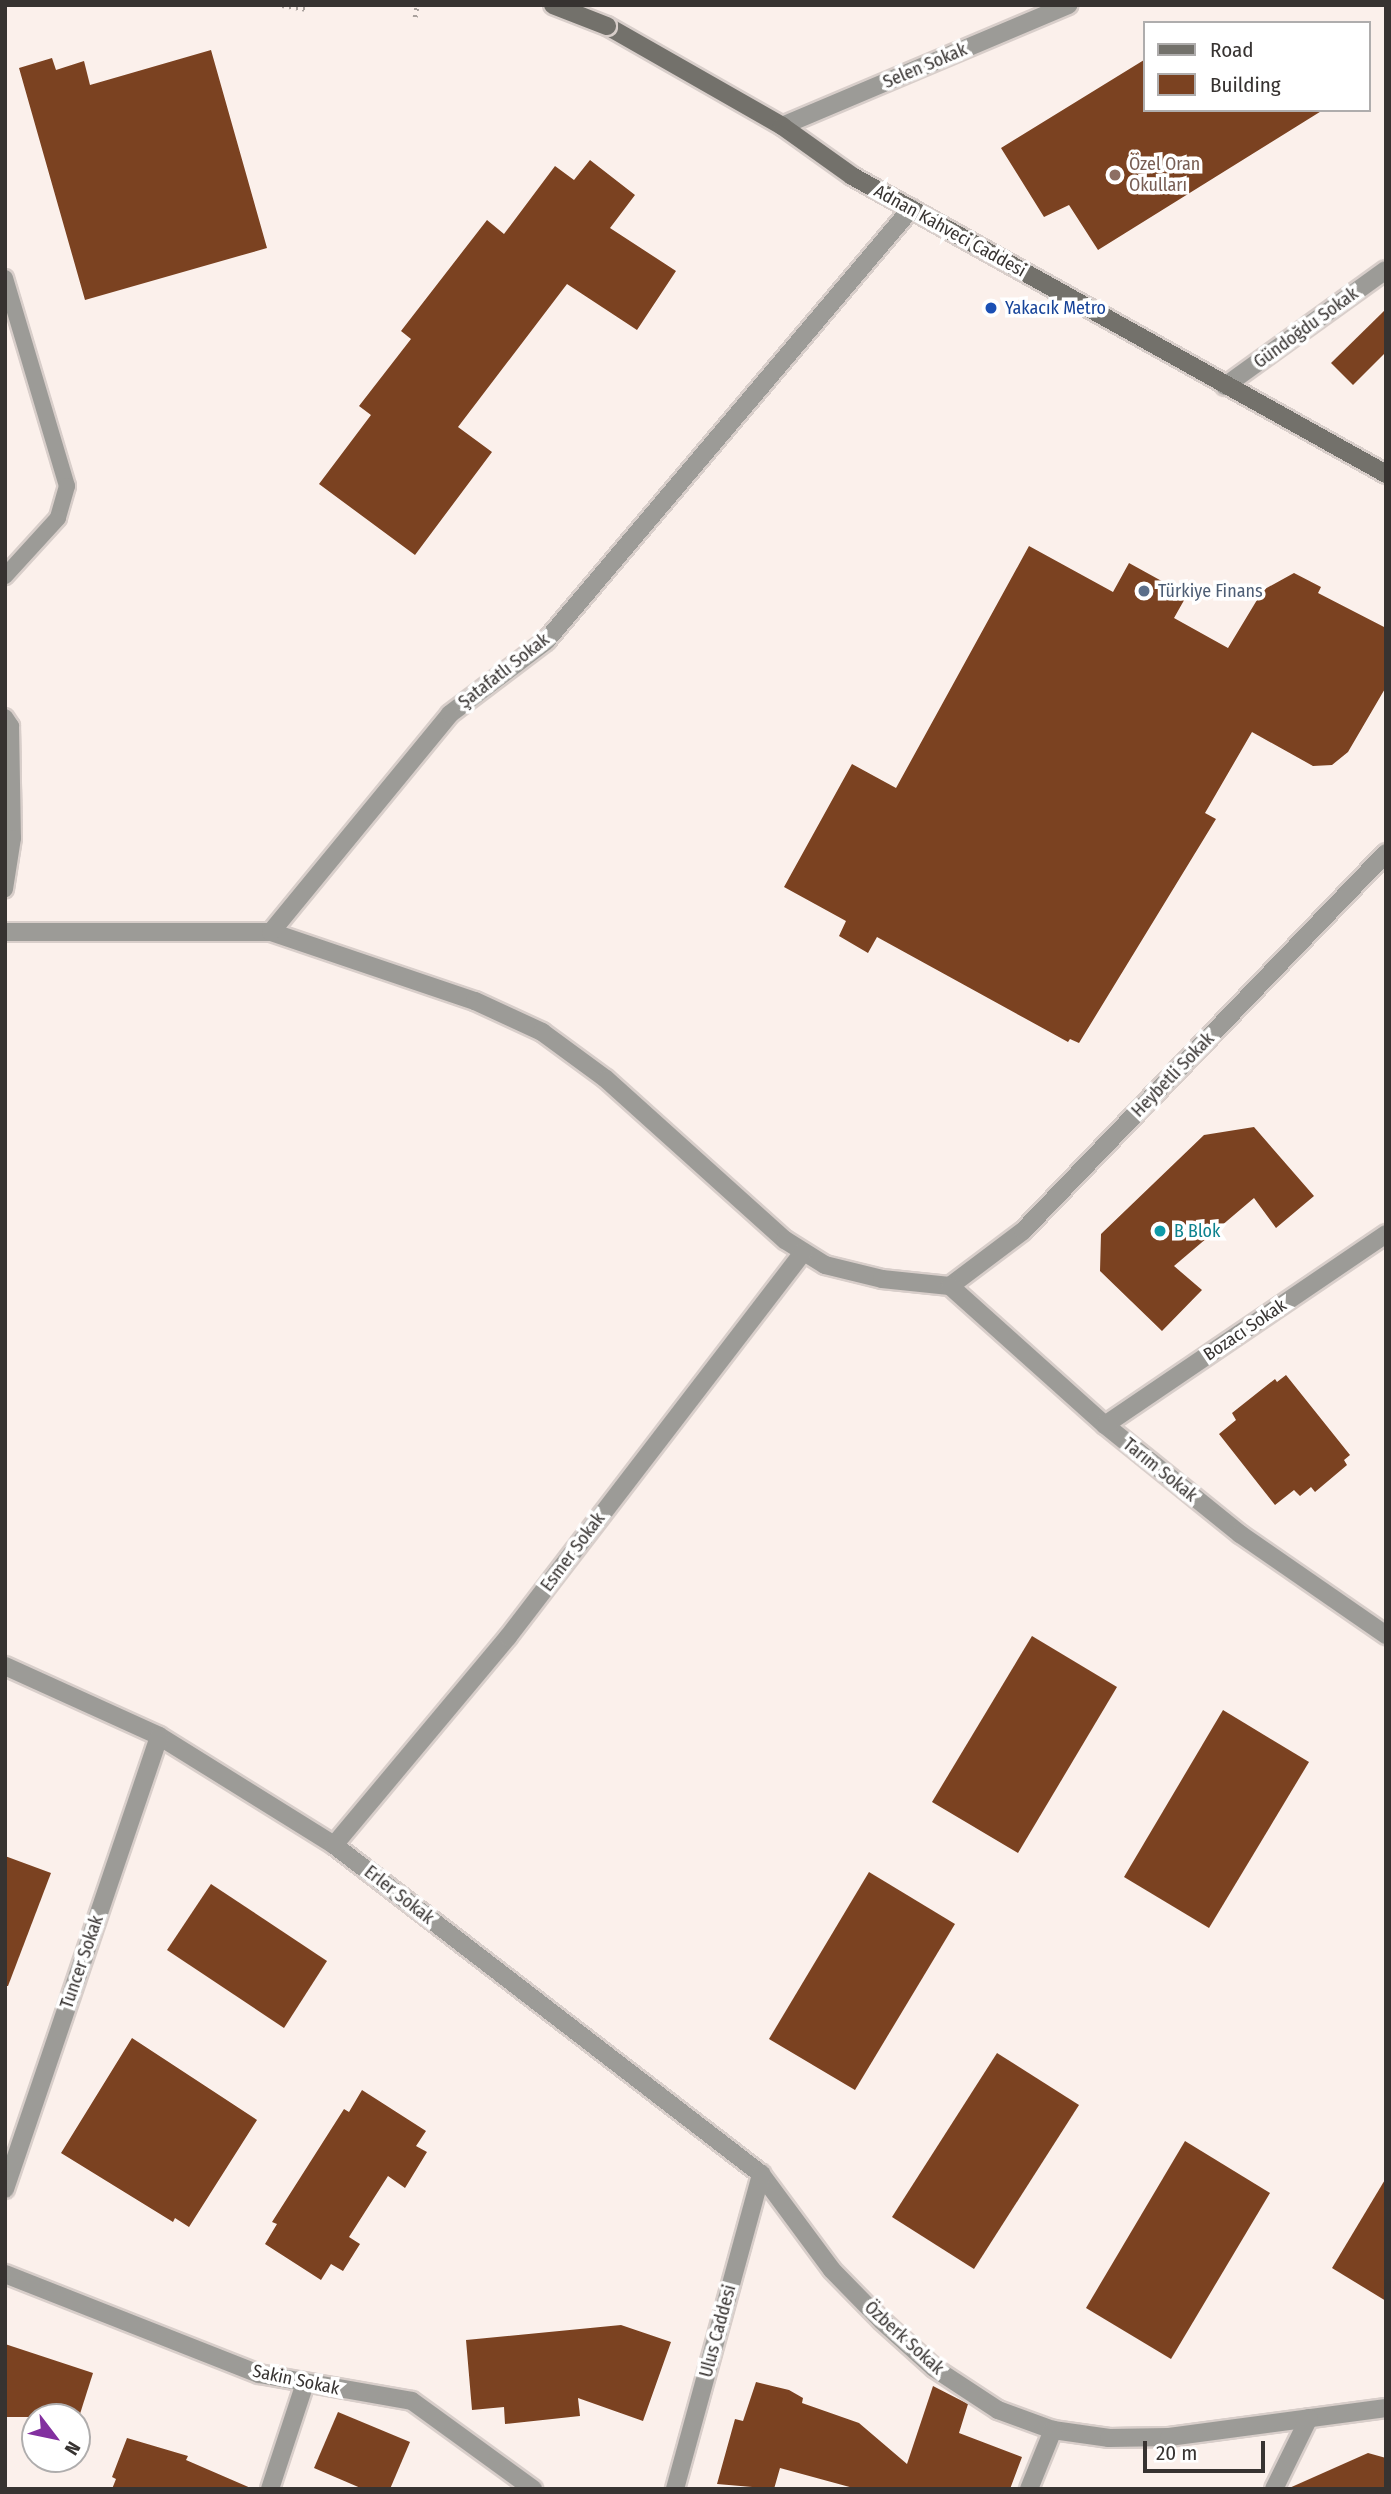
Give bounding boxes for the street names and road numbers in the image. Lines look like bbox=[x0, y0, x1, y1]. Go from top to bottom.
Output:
street label: Selen Sokak bbox=[880, 39, 970, 93]
street label: Adnan Kahveci Caddesi bbox=[870, 180, 1030, 282]
street label: Gündoğdu Sokak bbox=[1250, 283, 1362, 373]
street label: Şatafatlı Sokak bbox=[454, 629, 554, 713]
street label: Heybetli Sokak bbox=[1127, 1028, 1219, 1122]
street label: Bozacı Sokak bbox=[1200, 1294, 1290, 1366]
street label: Tarım Sokak bbox=[1119, 1434, 1201, 1506]
street label: Esmer Sokak bbox=[536, 1508, 610, 1596]
street label: Erler Sokak bbox=[360, 1861, 438, 1929]
street label: Tuncer Sokak bbox=[56, 1913, 108, 2011]
street label: Ulus Caddesi bbox=[695, 2282, 741, 2380]
street label: Özberk Sokak bbox=[860, 2297, 948, 2379]
street label: Sakin Sokak bbox=[251, 2360, 341, 2400]

